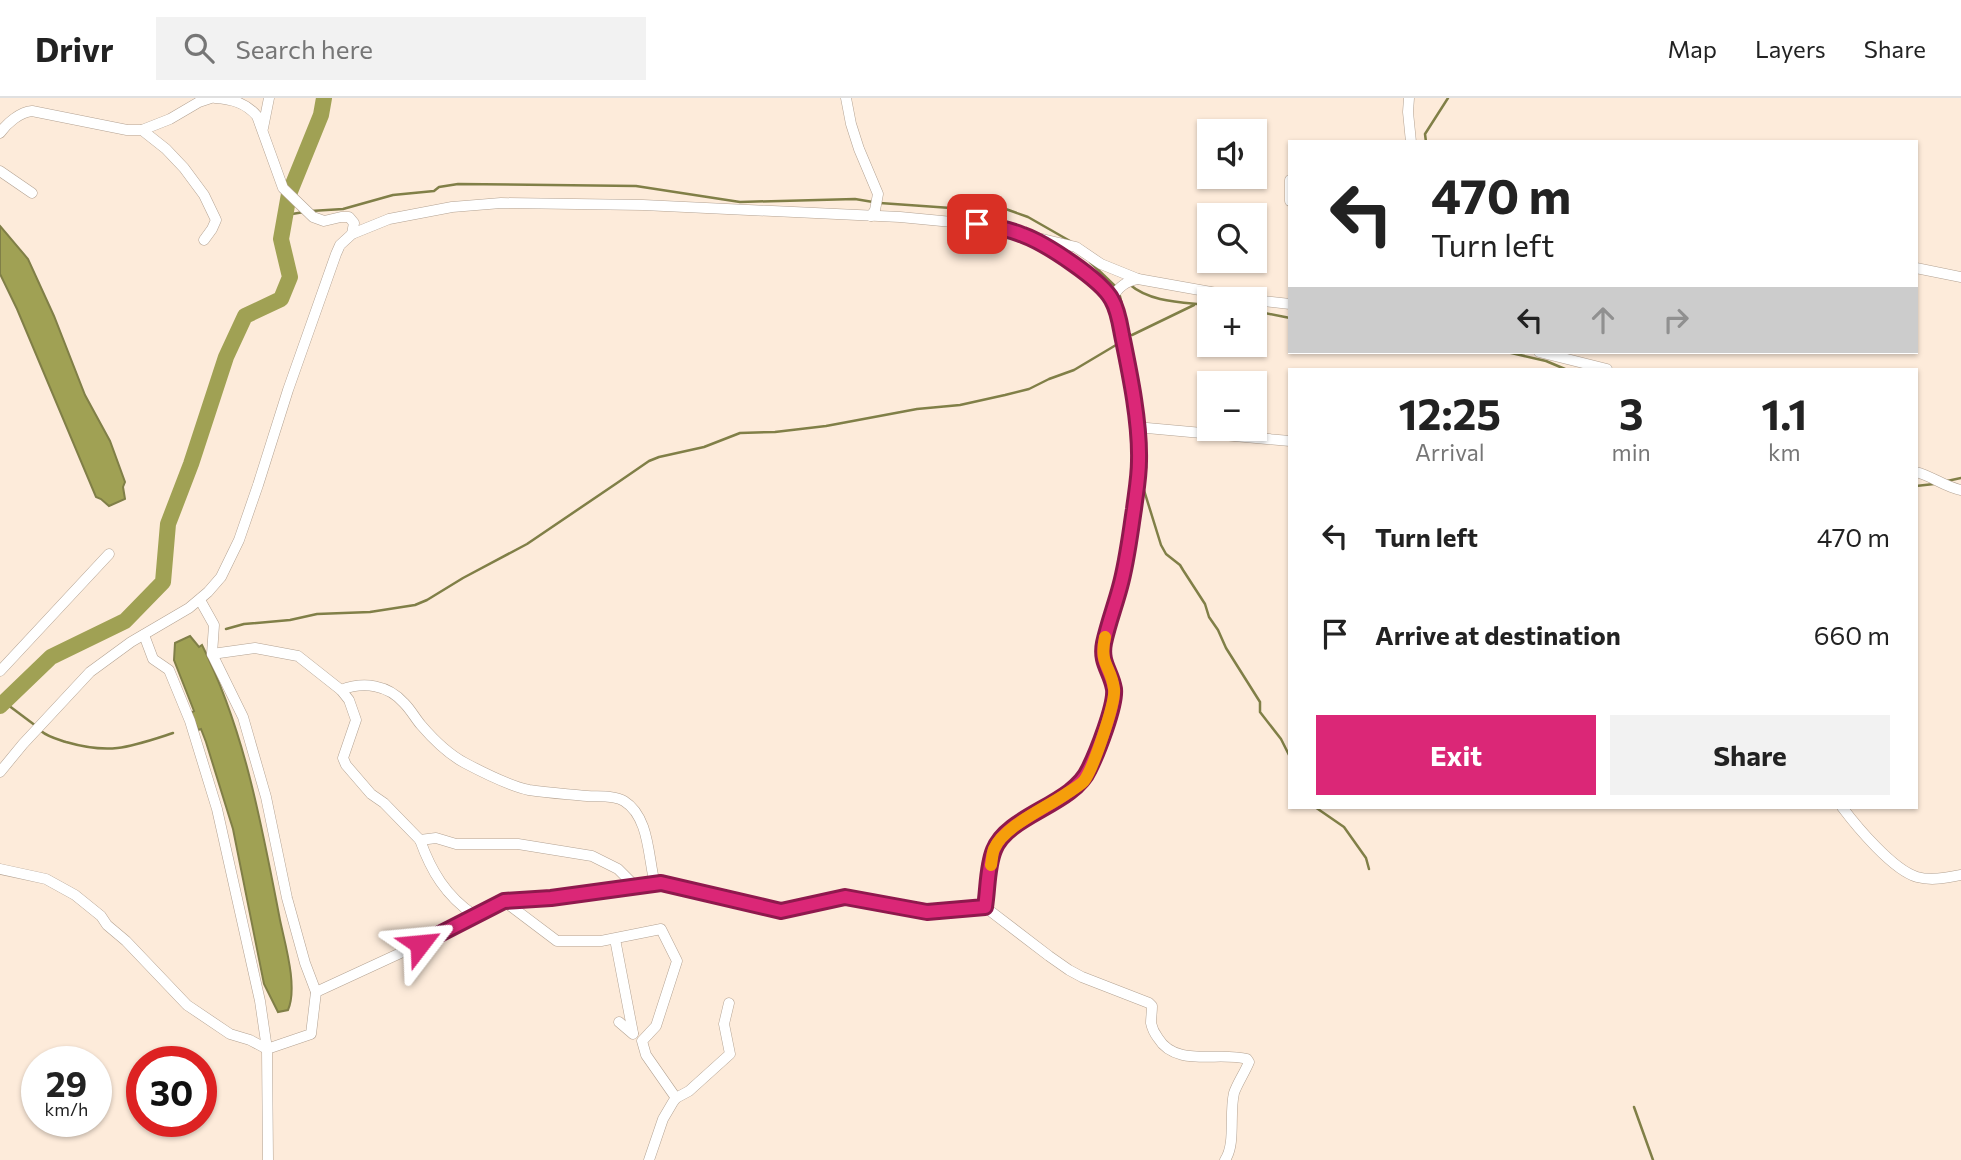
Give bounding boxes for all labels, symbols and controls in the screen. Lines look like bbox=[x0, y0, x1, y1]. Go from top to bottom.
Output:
search box bbox=[156, 17, 646, 80]
text: Drivr bbox=[35, 28, 114, 69]
icon: search bbox=[180, 29, 218, 67]
text: Search here bbox=[236, 33, 373, 64]
text: Map bbox=[1668, 34, 1717, 63]
text: Layers bbox=[1755, 34, 1826, 63]
text: Share bbox=[1864, 34, 1926, 63]
map controls bbox=[1197, 119, 1267, 441]
button: sound bbox=[1197, 119, 1267, 189]
text: 470 m bbox=[1431, 164, 1571, 224]
icon: left bbox=[1316, 168, 1407, 259]
pin bbox=[947, 194, 1007, 254]
button: search bbox=[1197, 203, 1267, 273]
icon: arrive bbox=[958, 205, 996, 243]
text: Turn left bbox=[1431, 224, 1555, 264]
button: + bbox=[1197, 287, 1267, 357]
icon: left bbox=[1511, 301, 1549, 339]
icon: ahead bbox=[1584, 301, 1622, 339]
icon: right bbox=[1657, 301, 1695, 339]
button: − bbox=[1197, 371, 1267, 441]
text: 12:25 bbox=[1399, 387, 1501, 439]
text: 3 bbox=[1619, 387, 1643, 439]
text: 1.1 bbox=[1761, 387, 1807, 439]
text: Arrival bbox=[1415, 438, 1485, 466]
text: min bbox=[1612, 438, 1651, 466]
text: km bbox=[1768, 438, 1801, 466]
icon: left bbox=[1316, 517, 1354, 555]
text: Turn left bbox=[1375, 521, 1478, 552]
text: 470 m bbox=[1817, 521, 1890, 552]
icon: arrive bbox=[1316, 615, 1354, 653]
text: Arrive at destination bbox=[1375, 619, 1621, 650]
text: 660 m bbox=[1814, 619, 1890, 650]
button: Exit bbox=[1316, 715, 1596, 795]
button: Share bbox=[1610, 715, 1890, 795]
position arrow bbox=[383, 907, 457, 981]
speed limit sign: 30 bbox=[126, 1046, 217, 1137]
text: 29 bbox=[46, 1061, 87, 1104]
text: km/h bbox=[45, 1098, 88, 1120]

